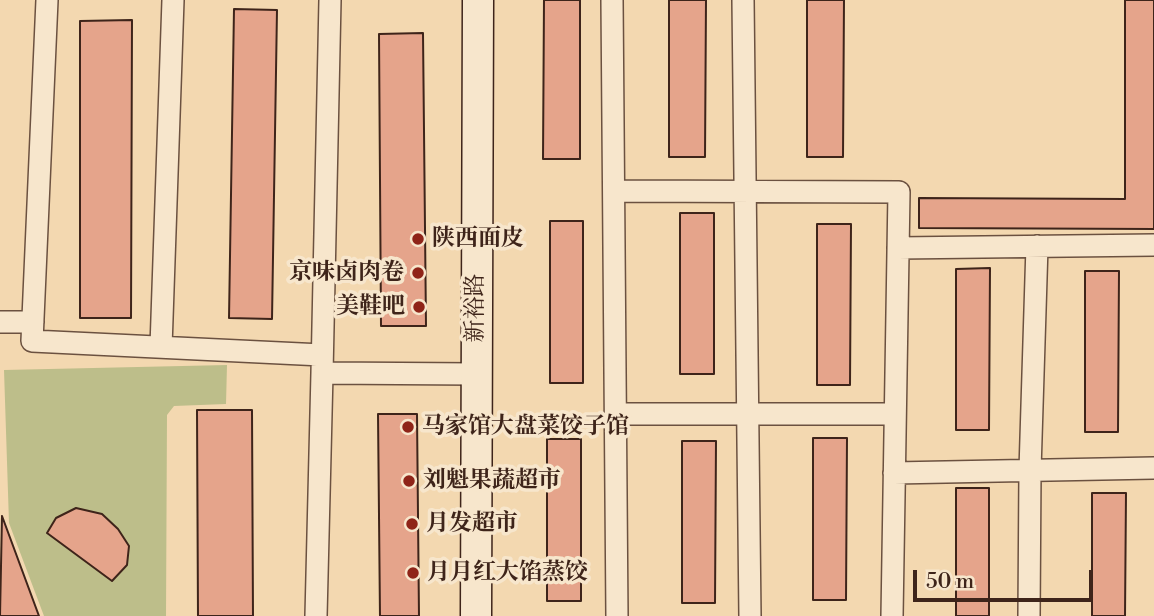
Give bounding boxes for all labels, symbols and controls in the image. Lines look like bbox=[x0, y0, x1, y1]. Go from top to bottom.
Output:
place label: 陕西面皮 bbox=[432, 225, 524, 253]
marker: 陕西面皮 bbox=[410, 231, 426, 247]
place label: 京味卤肉卷 bbox=[289, 259, 404, 287]
marker: 京味卤肉卷 bbox=[410, 265, 426, 281]
street label: 新裕路 bbox=[462, 274, 490, 342]
place label: 美鞋吧 bbox=[336, 293, 405, 321]
marker: 美鞋吧 bbox=[411, 299, 427, 315]
place label: 马家馆大盘菜饺子馆 bbox=[422, 413, 629, 441]
marker: 马家馆大盘菜饺子馆 bbox=[400, 419, 416, 435]
place label: 刘魁果蔬超市 bbox=[423, 467, 561, 495]
marker: 刘魁果蔬超市 bbox=[401, 473, 417, 489]
place label: 月发超市 bbox=[426, 510, 518, 538]
marker: 月发超市 bbox=[404, 516, 420, 532]
scale bar bbox=[916, 556, 1096, 600]
place label: 月月红大馅蒸饺 bbox=[427, 559, 588, 587]
marker: 月月红大馅蒸饺 bbox=[405, 565, 421, 581]
text: 50 m bbox=[926, 569, 974, 595]

